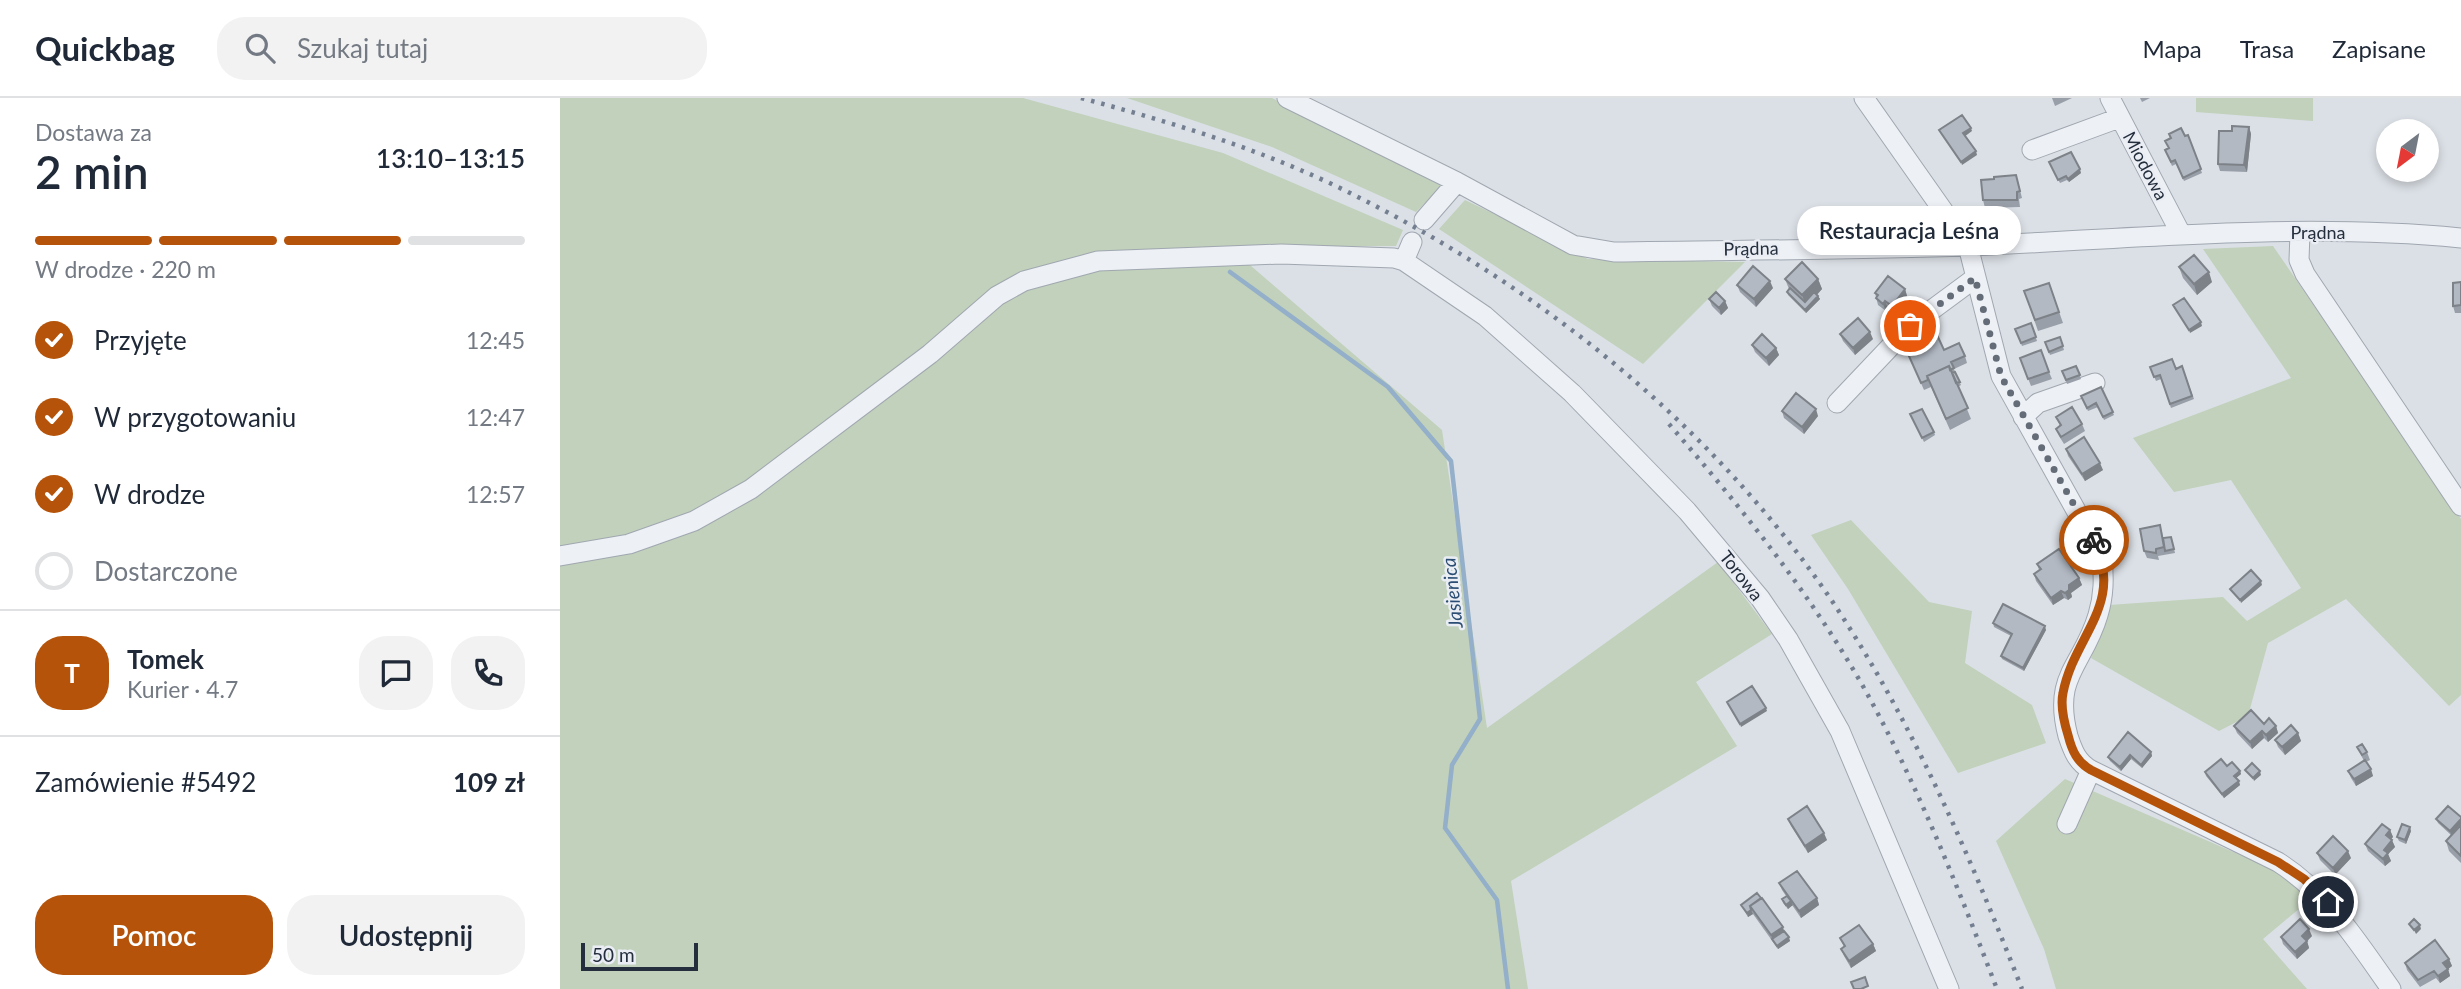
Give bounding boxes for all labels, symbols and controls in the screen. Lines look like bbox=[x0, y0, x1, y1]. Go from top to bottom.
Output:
search box bbox=[217, 17, 707, 80]
text: Quickbag bbox=[35, 28, 175, 68]
icon: search bbox=[241, 29, 279, 67]
text: Szukaj tutaj bbox=[297, 32, 428, 64]
text: Mapa bbox=[2143, 34, 2202, 63]
text: Trasa bbox=[2240, 34, 2294, 63]
text: Zapisane bbox=[2332, 34, 2426, 63]
text: Dostawa za bbox=[35, 118, 152, 146]
north arrow bbox=[2376, 119, 2440, 182]
map controls bbox=[2376, 119, 2439, 182]
street label: Miodowa bbox=[2119, 128, 2173, 203]
text: 13:10–13:15 bbox=[376, 142, 525, 174]
text: 2 min bbox=[35, 144, 149, 199]
callout: Restauracja Leśna bbox=[1798, 207, 2022, 256]
text: Restauracja Leśna bbox=[1819, 216, 1999, 244]
street label: Prądna bbox=[2290, 221, 2346, 243]
street label: Prądna bbox=[1723, 237, 1779, 259]
text: W drodze · 220 m bbox=[35, 255, 216, 283]
pin bbox=[1880, 296, 1940, 356]
icon: bag bbox=[1891, 307, 1929, 345]
icon: check bbox=[35, 321, 73, 359]
text: Przyjęte bbox=[94, 324, 187, 356]
text: 12:45 bbox=[466, 326, 525, 354]
icon: check bbox=[35, 398, 73, 436]
text: W przygotowaniu bbox=[94, 401, 296, 433]
text: 12:47 bbox=[466, 403, 525, 431]
icon: check bbox=[35, 475, 73, 513]
text: W drodze bbox=[94, 478, 205, 510]
text: 12:57 bbox=[466, 480, 525, 508]
courier bbox=[2059, 505, 2129, 575]
icon: bike bbox=[2075, 521, 2113, 559]
street label: Torowa bbox=[1715, 546, 1768, 605]
text: Dostarczone bbox=[94, 555, 238, 587]
water label: Jasienica bbox=[1436, 557, 1467, 630]
button: chat bbox=[359, 636, 433, 710]
button: phone bbox=[451, 636, 525, 710]
text: Tomek bbox=[127, 643, 204, 675]
text: T bbox=[64, 657, 80, 689]
text: Kurier · 4.7 bbox=[127, 675, 238, 703]
text: Zamówienie #5492 bbox=[35, 766, 256, 798]
text: 109 zł bbox=[453, 766, 525, 798]
pin bbox=[2298, 872, 2358, 932]
icon: home bbox=[2309, 883, 2347, 921]
button: Pomoc bbox=[35, 895, 273, 975]
button: Udostępnij bbox=[287, 895, 525, 975]
scale bar bbox=[581, 940, 698, 972]
text: 50 m bbox=[592, 943, 635, 966]

